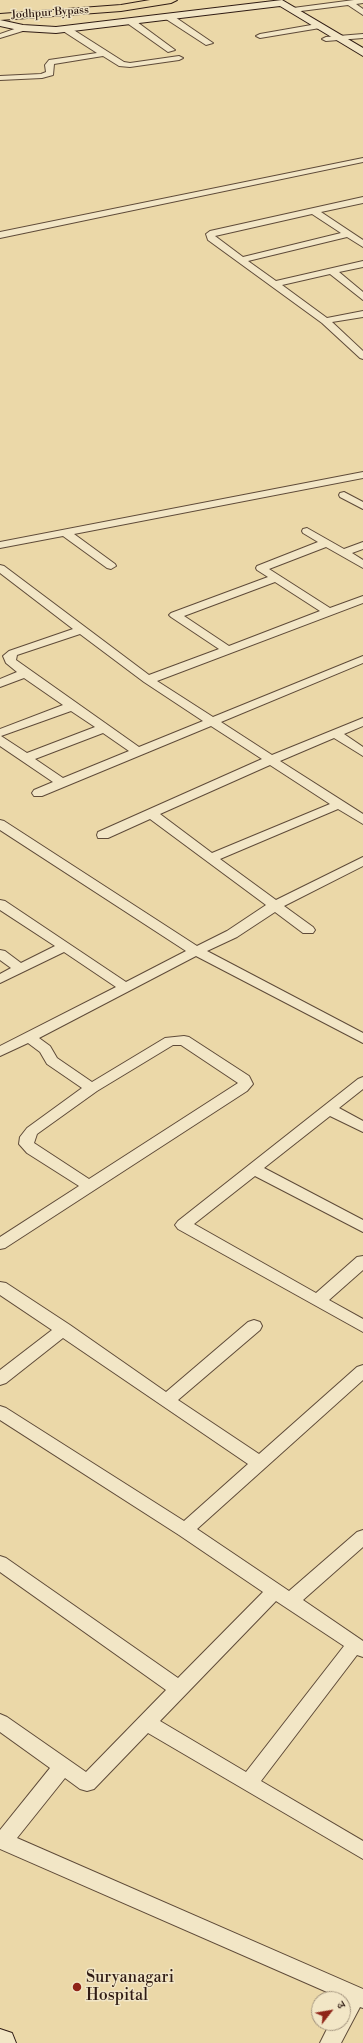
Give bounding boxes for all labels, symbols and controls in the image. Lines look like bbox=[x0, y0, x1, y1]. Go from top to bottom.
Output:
street label: Jodhpur Bypass bbox=[11, 4, 89, 22]
place label: Suryanagari Hospital bbox=[86, 1968, 174, 2006]
marker: Suryanagari Hospital bbox=[71, 1981, 83, 1993]
north arrow bbox=[311, 1991, 351, 2031]
text: उ bbox=[333, 1999, 348, 2011]

